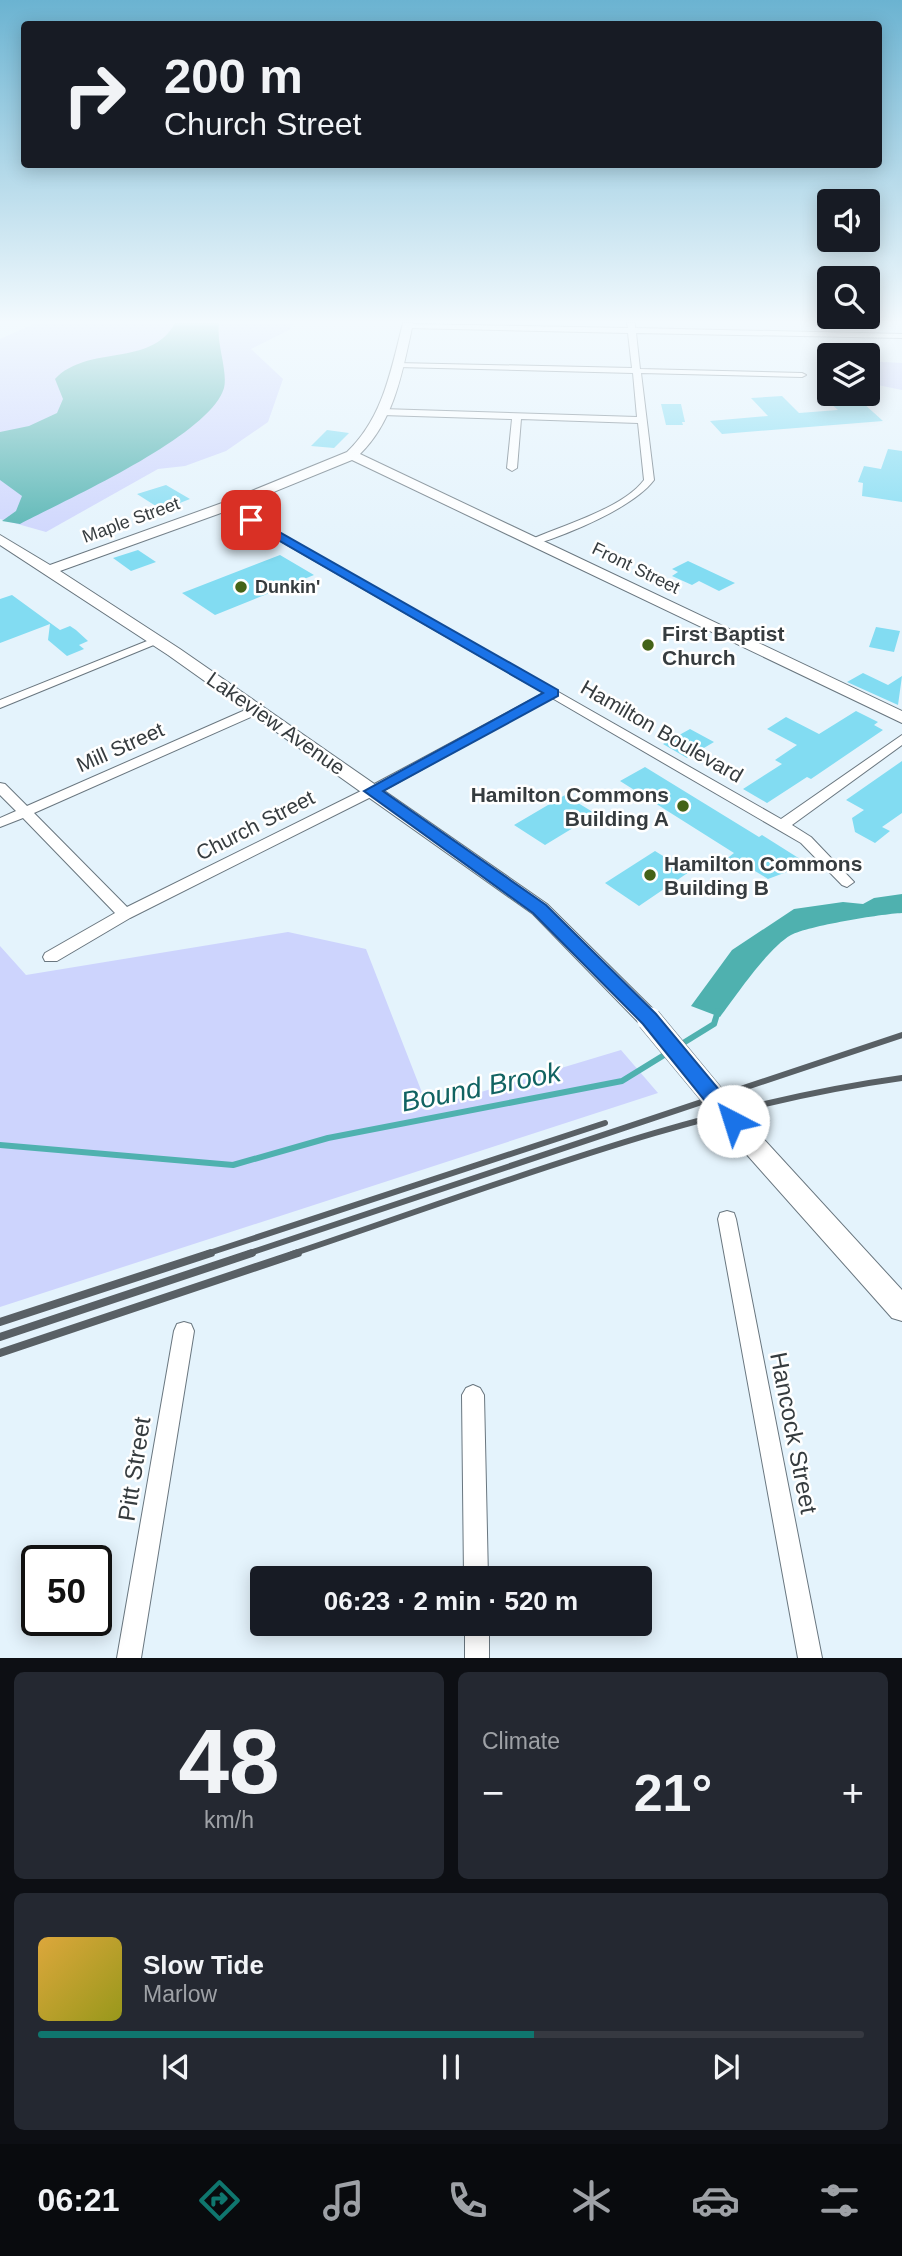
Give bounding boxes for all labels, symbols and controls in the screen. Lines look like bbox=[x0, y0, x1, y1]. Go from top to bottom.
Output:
icon: right bbox=[49, 49, 140, 140]
text: 200 m bbox=[164, 49, 303, 103]
text: Church Street bbox=[164, 106, 361, 142]
map controls bbox=[817, 189, 880, 406]
button: sound bbox=[817, 189, 880, 252]
button: search bbox=[817, 266, 880, 329]
button: layers bbox=[817, 343, 880, 406]
pin bbox=[221, 490, 281, 550]
street label: Maple Street bbox=[80, 493, 182, 547]
icon: arrive bbox=[232, 501, 270, 539]
street label: Front Street bbox=[589, 538, 683, 598]
place label: Dunkin' bbox=[255, 577, 320, 597]
marker: Dunkin' bbox=[233, 579, 249, 595]
place label: First Baptist Church bbox=[662, 622, 785, 669]
marker: First Baptist Church bbox=[640, 637, 656, 653]
street label: Lakeview Avenue bbox=[203, 667, 349, 779]
street label: Hamilton Boulevard bbox=[577, 675, 747, 787]
street label: Mill Street bbox=[73, 717, 167, 776]
place label: Hamilton Commons Building A bbox=[471, 783, 669, 830]
street label: Church Street bbox=[192, 785, 318, 865]
marker: Hamilton Commons Building A bbox=[675, 798, 691, 814]
place label: Hamilton Commons Building B bbox=[664, 852, 862, 899]
marker: Hamilton Commons Building B bbox=[642, 867, 658, 883]
water label: Bound Brook bbox=[399, 1056, 565, 1118]
position arrow bbox=[696, 1084, 770, 1158]
street label: Hancock Street bbox=[765, 1350, 823, 1516]
street label: Pitt Street bbox=[112, 1415, 156, 1523]
speed limit sign: 50 bbox=[21, 1545, 112, 1636]
text: 06:23 · 2 min · 520 m bbox=[324, 1586, 578, 1616]
text: 48 bbox=[178, 1711, 280, 1812]
text: Climate bbox=[482, 1728, 560, 1754]
text: 21° bbox=[634, 1764, 712, 1822]
text: − bbox=[482, 1772, 504, 1814]
text: + bbox=[842, 1772, 864, 1814]
text: km/h bbox=[204, 1807, 254, 1833]
text: Slow Tide bbox=[143, 1950, 264, 1980]
text: Marlow bbox=[143, 1981, 217, 2007]
icon: previous bbox=[157, 2048, 195, 2086]
icon: pause bbox=[432, 2048, 470, 2086]
icon: next bbox=[707, 2048, 745, 2086]
icon: directions bbox=[195, 2176, 244, 2225]
icon: music bbox=[319, 2176, 368, 2225]
icon: phone bbox=[443, 2176, 492, 2225]
icon: climate bbox=[567, 2176, 616, 2225]
icon: car bbox=[691, 2176, 740, 2225]
icon: filters bbox=[815, 2176, 864, 2225]
text: 06:21 bbox=[38, 2182, 119, 2218]

